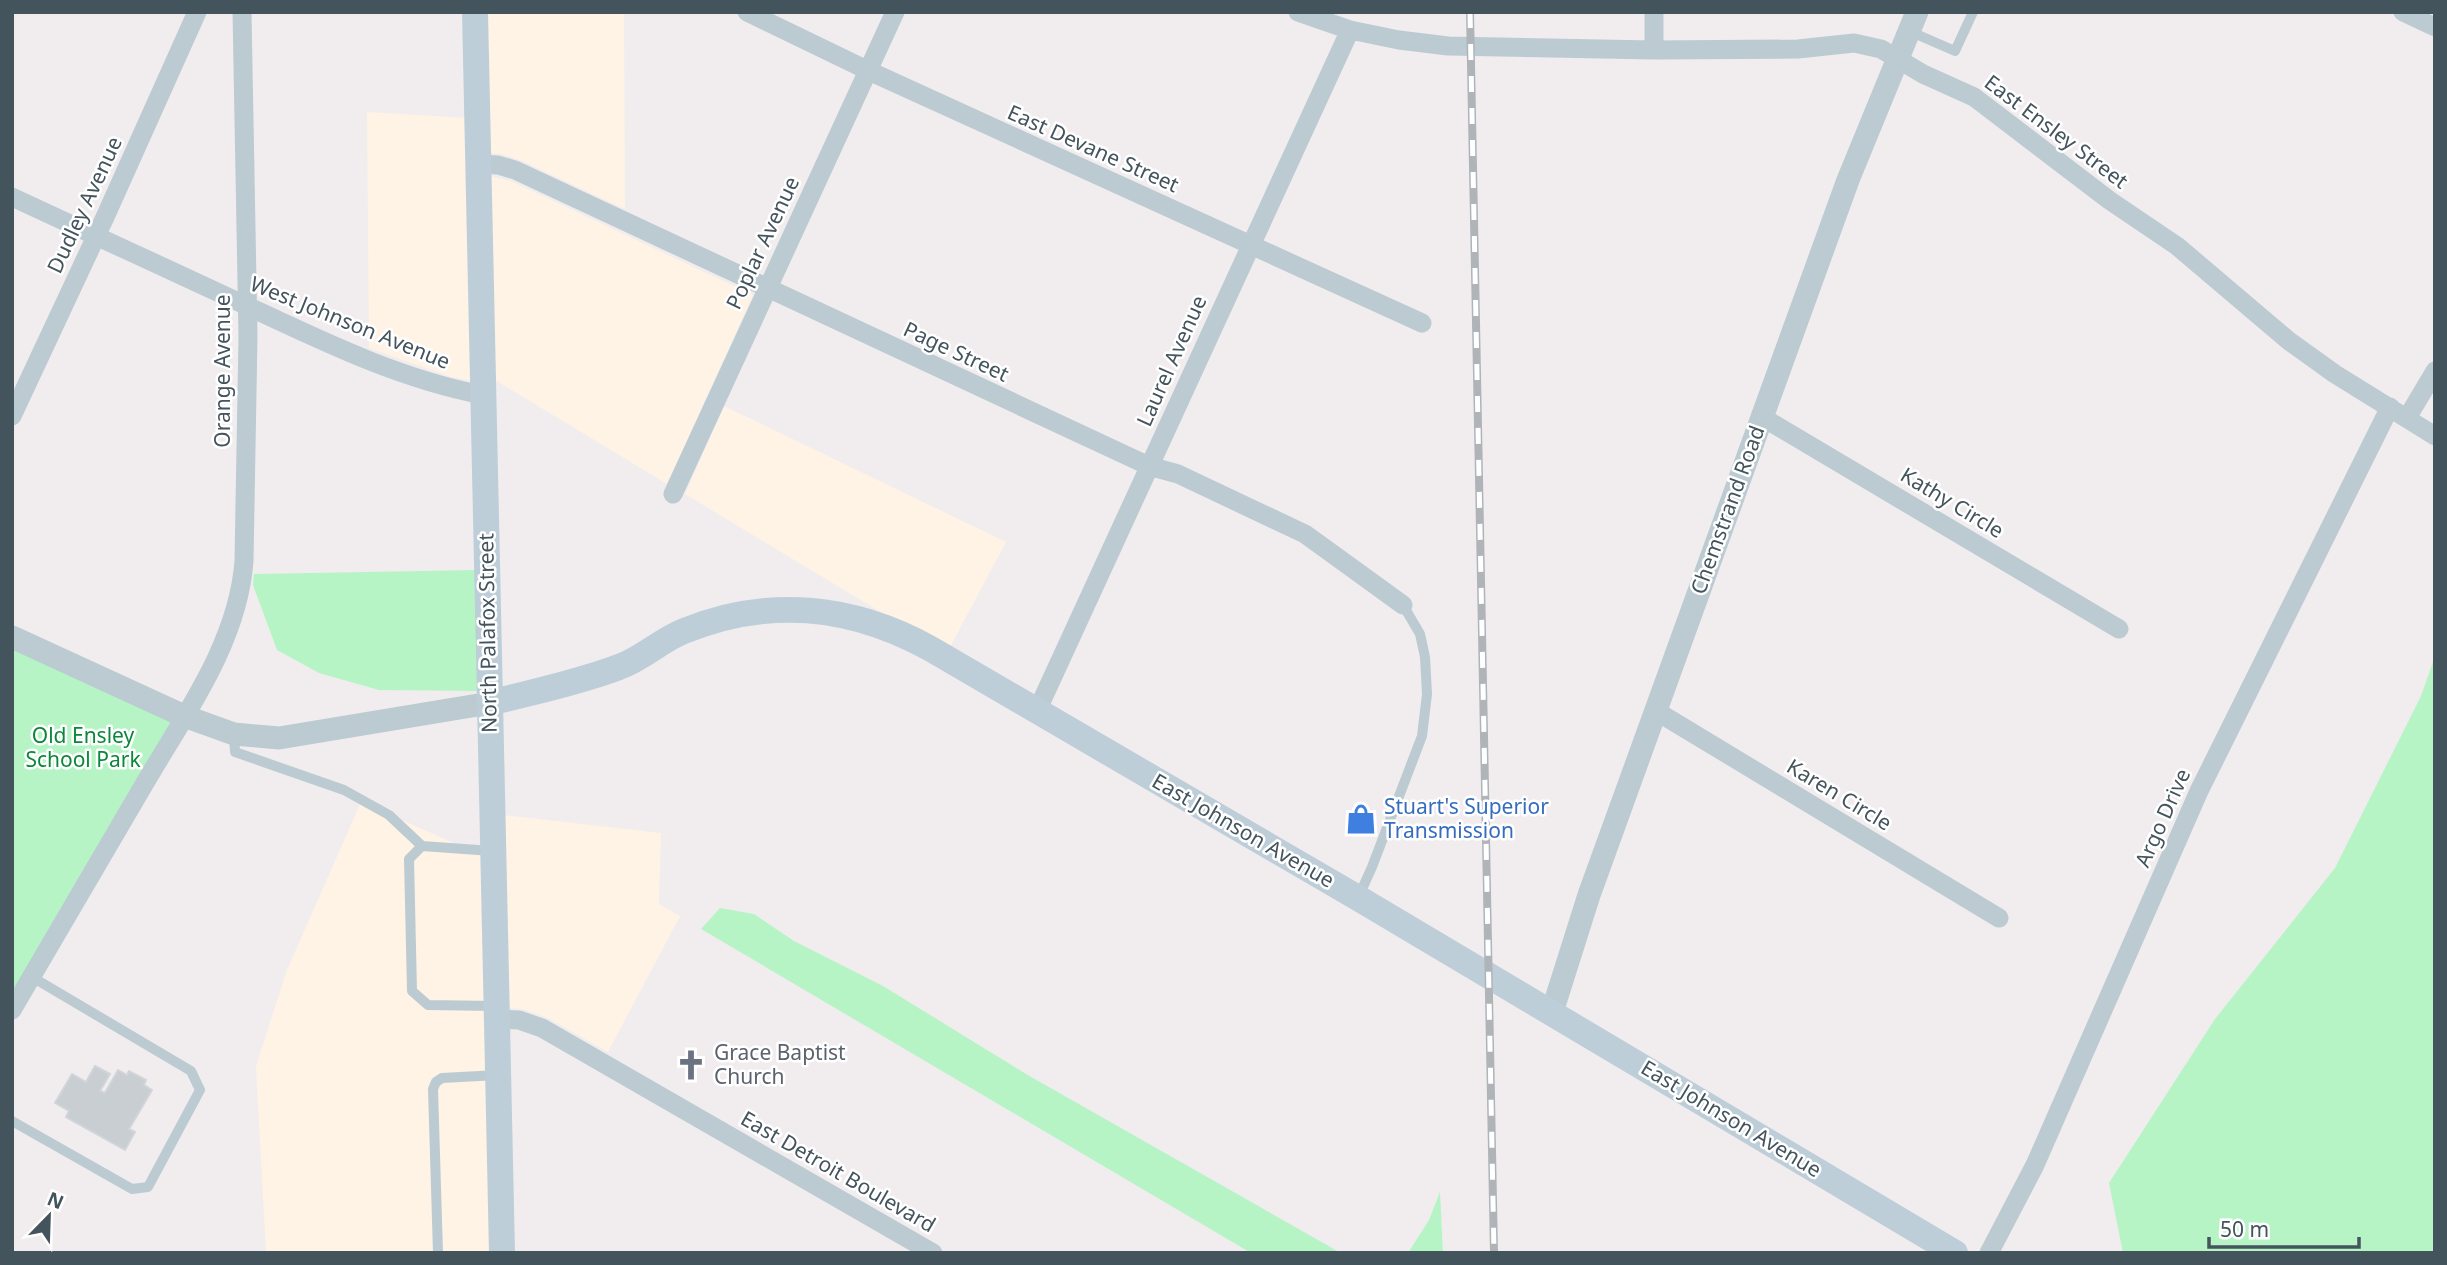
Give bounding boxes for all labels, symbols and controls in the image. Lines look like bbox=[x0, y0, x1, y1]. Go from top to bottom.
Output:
street label: East Ensley Street bbox=[1979, 68, 2134, 195]
street label: East Devane Street bbox=[1003, 98, 1184, 199]
street label: Dudley Avenue bbox=[40, 132, 128, 278]
street label: Poplar Avenue bbox=[719, 172, 805, 313]
street label: West Johnson Avenue bbox=[246, 269, 455, 375]
street label: Laurel Avenue bbox=[1130, 291, 1212, 430]
street label: Orange Avenue bbox=[208, 294, 236, 448]
street label: Page Street bbox=[899, 314, 1014, 388]
street label: Chemstrand Road bbox=[1684, 422, 1771, 598]
street label: Kathy Circle bbox=[1896, 460, 2009, 544]
street label: North Palafox Street bbox=[471, 533, 503, 733]
park label: Old Ensley School Park bbox=[25, 721, 141, 773]
street label: Karen Circle bbox=[1782, 752, 1897, 836]
street label: Argo Drive bbox=[2128, 764, 2196, 871]
street label: East Johnson Avenue bbox=[1147, 767, 1340, 894]
place label: Stuart's Superior Transmission bbox=[1384, 792, 1549, 844]
shop icon: Stuart's Superior Transmission bbox=[1344, 802, 1378, 836]
place label: Grace Baptist Church bbox=[714, 1038, 846, 1090]
church icon: Grace Baptist Church bbox=[674, 1048, 708, 1082]
street label: East Johnson Avenue bbox=[1636, 1053, 1827, 1183]
street label: East Detroit Boulevard bbox=[736, 1104, 941, 1238]
north arrow bbox=[14, 1181, 84, 1251]
text: N bbox=[43, 1185, 68, 1215]
scale bar bbox=[2209, 1206, 2360, 1250]
text: 50 m bbox=[2220, 1215, 2269, 1243]

